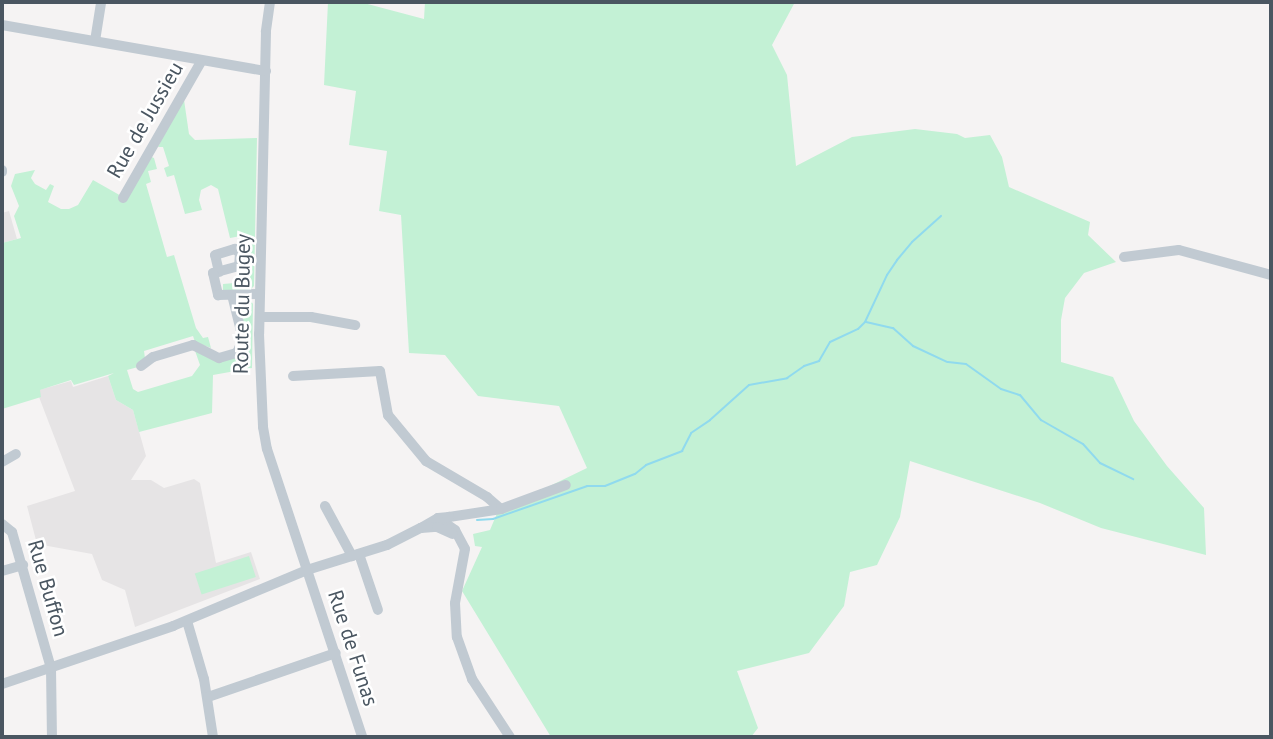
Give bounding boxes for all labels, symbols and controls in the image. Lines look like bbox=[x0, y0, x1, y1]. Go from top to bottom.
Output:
street label: Rue de Jussieu bbox=[102, 57, 188, 183]
street label: Route du Bugey bbox=[228, 234, 256, 374]
street label: Rue Buffon bbox=[22, 537, 74, 639]
street label: Rue de Funas bbox=[322, 587, 384, 709]

